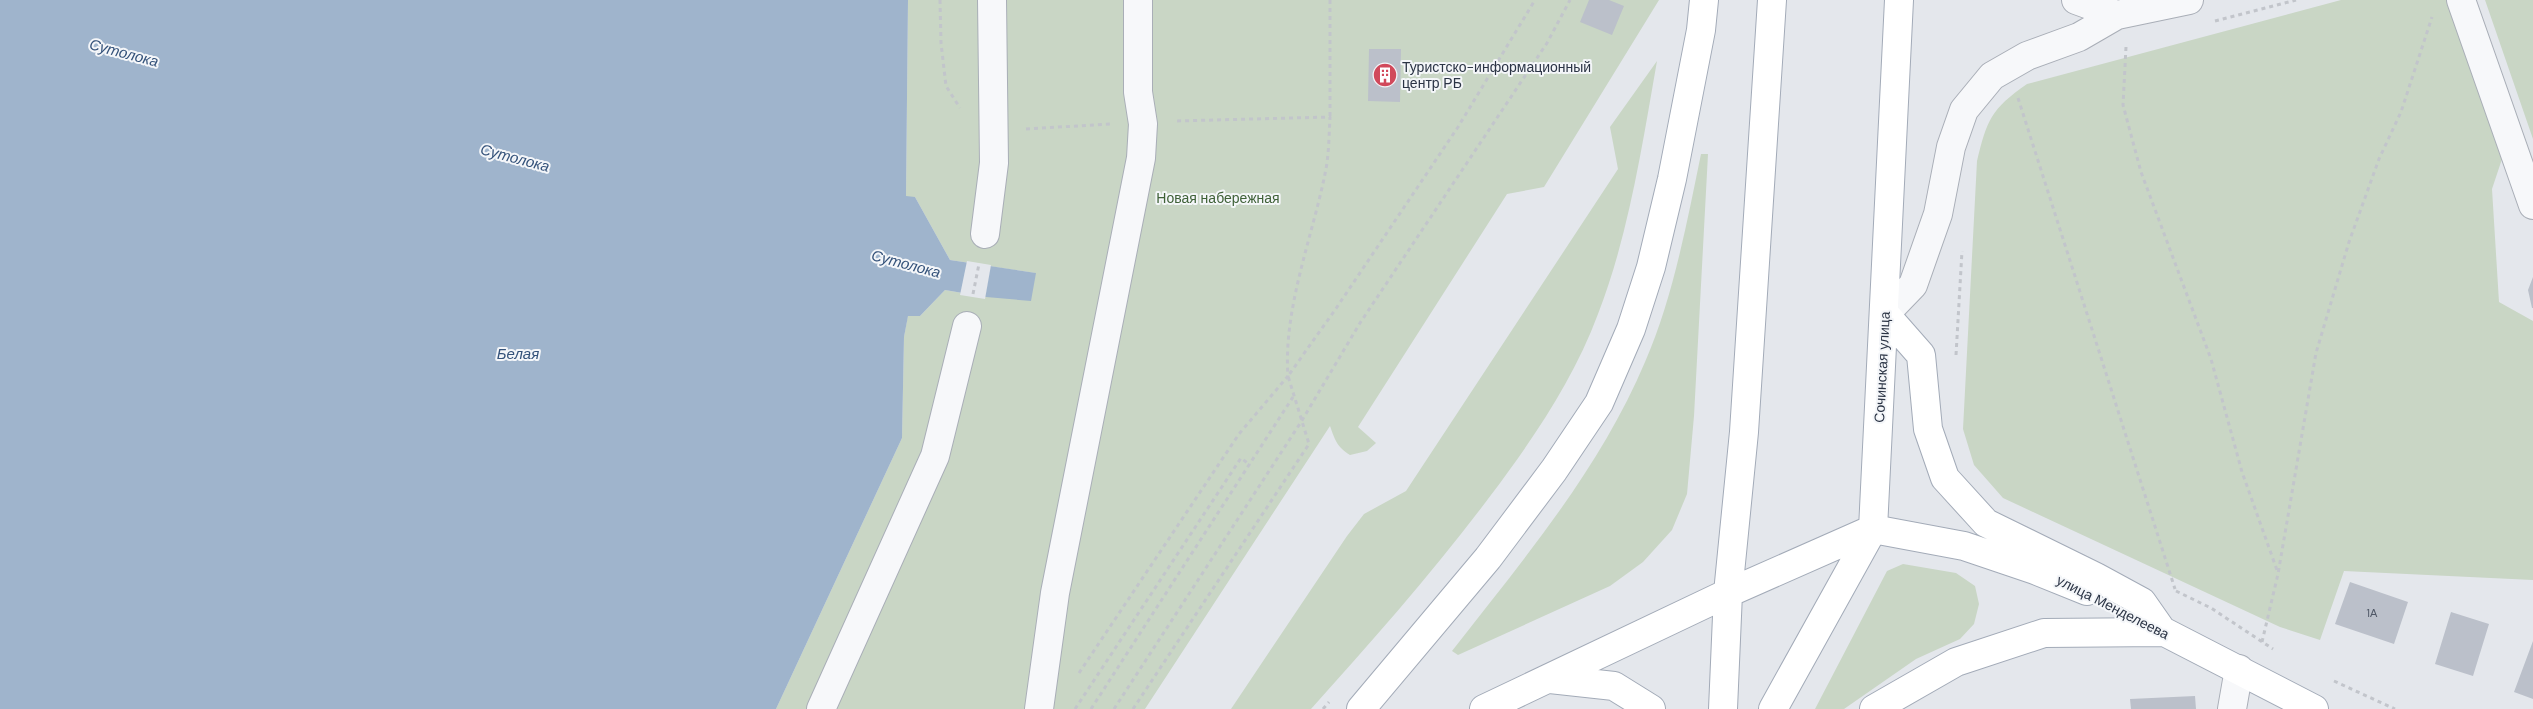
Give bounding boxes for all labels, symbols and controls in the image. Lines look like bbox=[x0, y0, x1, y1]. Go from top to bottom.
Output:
water label: Сутолока bbox=[87, 34, 161, 72]
place label: Туристско-информационный центр РБ bbox=[1402, 58, 1591, 92]
building icon: Туристско-информационный центр РБ bbox=[1372, 62, 1398, 88]
water label: Сутолока bbox=[478, 139, 552, 177]
park label: Новая набережная bbox=[1156, 189, 1280, 207]
water label: Сутолока bbox=[869, 245, 943, 283]
street label: Сочинская улица bbox=[1870, 311, 1894, 423]
water label: Белая bbox=[497, 344, 539, 364]
street label: улица Менделеева bbox=[2054, 571, 2172, 643]
house number: 1А bbox=[2367, 606, 2378, 620]

